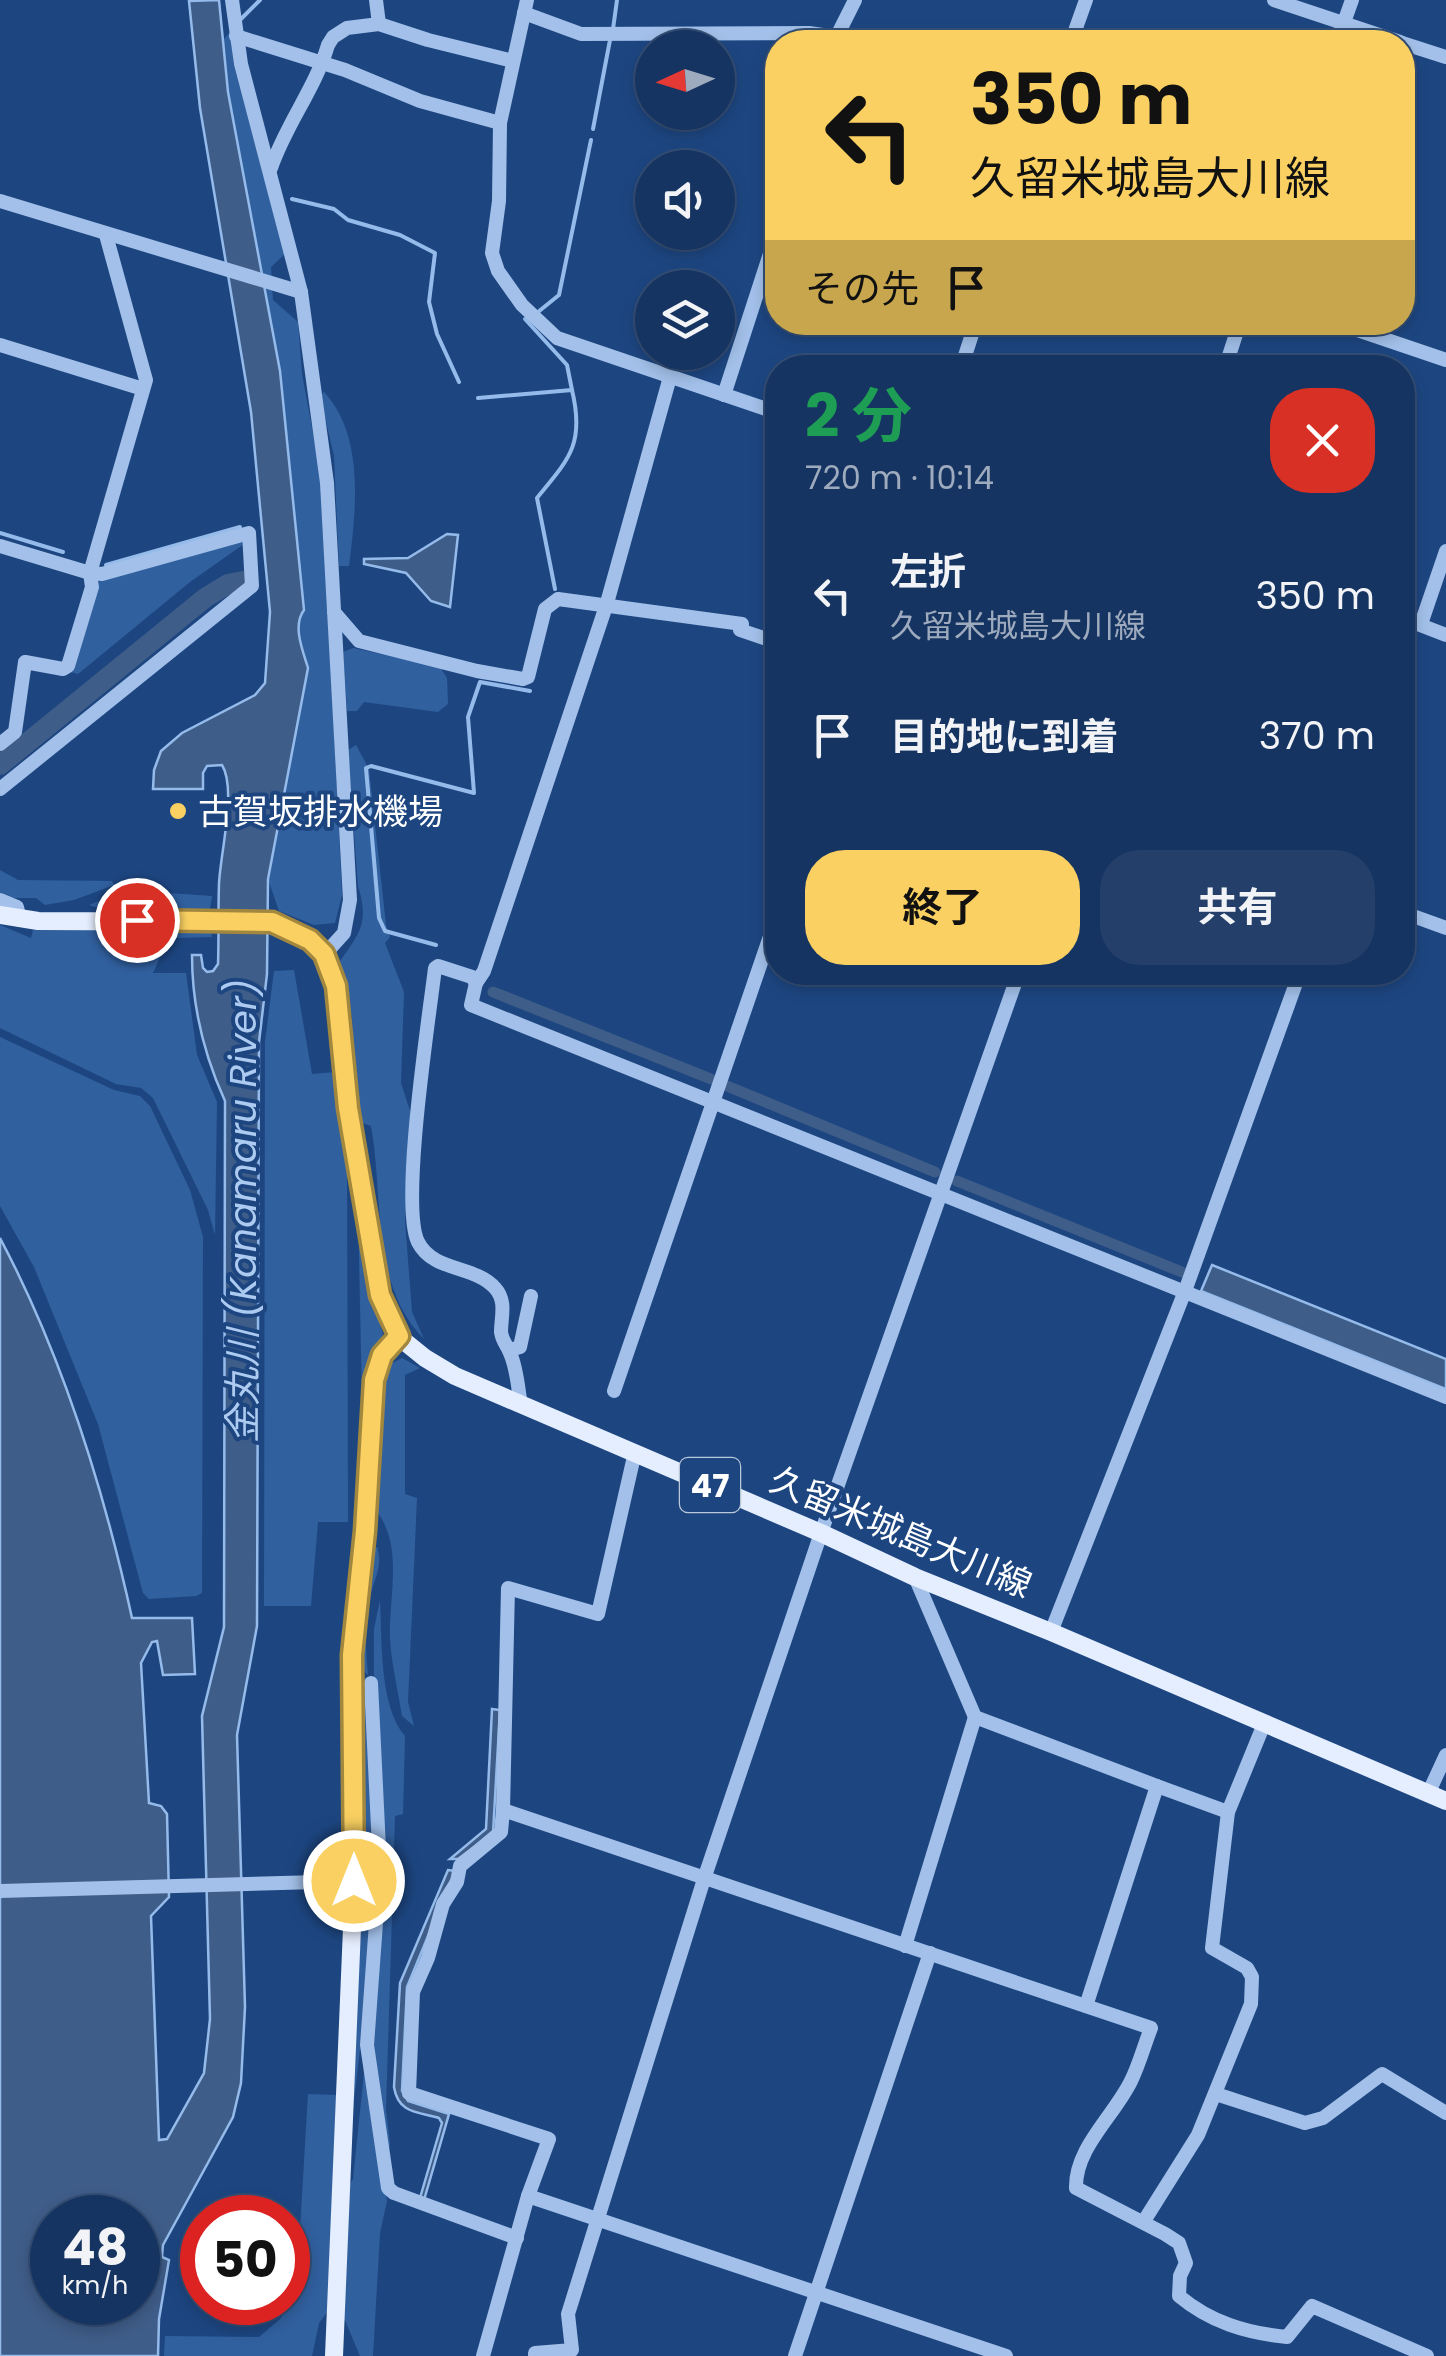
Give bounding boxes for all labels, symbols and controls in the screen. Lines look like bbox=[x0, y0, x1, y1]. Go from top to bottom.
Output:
north arrow bbox=[635, 30, 735, 130]
map controls bbox=[635, 30, 735, 370]
text: 350 m bbox=[970, 50, 1192, 149]
icon: left bbox=[805, 70, 935, 200]
text: 久留米城島大川線 bbox=[970, 147, 1330, 210]
button: sound bbox=[635, 150, 735, 250]
icon: arrive bbox=[939, 260, 994, 315]
text: その先 bbox=[805, 262, 919, 315]
button: layers bbox=[635, 270, 735, 370]
text: 2 分 bbox=[805, 374, 912, 458]
button: close bbox=[1270, 388, 1375, 493]
text: 720 m · 10:14 bbox=[805, 455, 994, 500]
text: 左折 bbox=[890, 545, 966, 598]
icon: left bbox=[805, 568, 860, 623]
text: 350 m bbox=[1256, 569, 1375, 622]
text: 久留米城島大川線 bbox=[890, 603, 1146, 648]
icon: arrive bbox=[805, 708, 860, 763]
text: 370 m bbox=[1259, 709, 1375, 762]
text: 目的地に到着 bbox=[890, 710, 1118, 763]
place label: 古賀坂排水機場 bbox=[198, 787, 443, 836]
marker: 古賀坂排水機場 bbox=[167, 800, 189, 822]
button: 終了 bbox=[805, 850, 1080, 965]
button: 共有 bbox=[1100, 850, 1375, 965]
pin bbox=[95, 878, 180, 963]
icon: arrive bbox=[110, 893, 165, 948]
water label: 金丸川 (Kanamaru River) bbox=[216, 979, 269, 1443]
street label: 久留米城島大川線 bbox=[763, 1455, 1039, 1609]
road number: 47 bbox=[680, 1458, 740, 1512]
position arrow bbox=[302, 1829, 406, 1933]
speed limit sign: 50 bbox=[180, 2195, 310, 2325]
text: 48 bbox=[62, 2212, 128, 2283]
text: km/h bbox=[62, 2268, 128, 2303]

